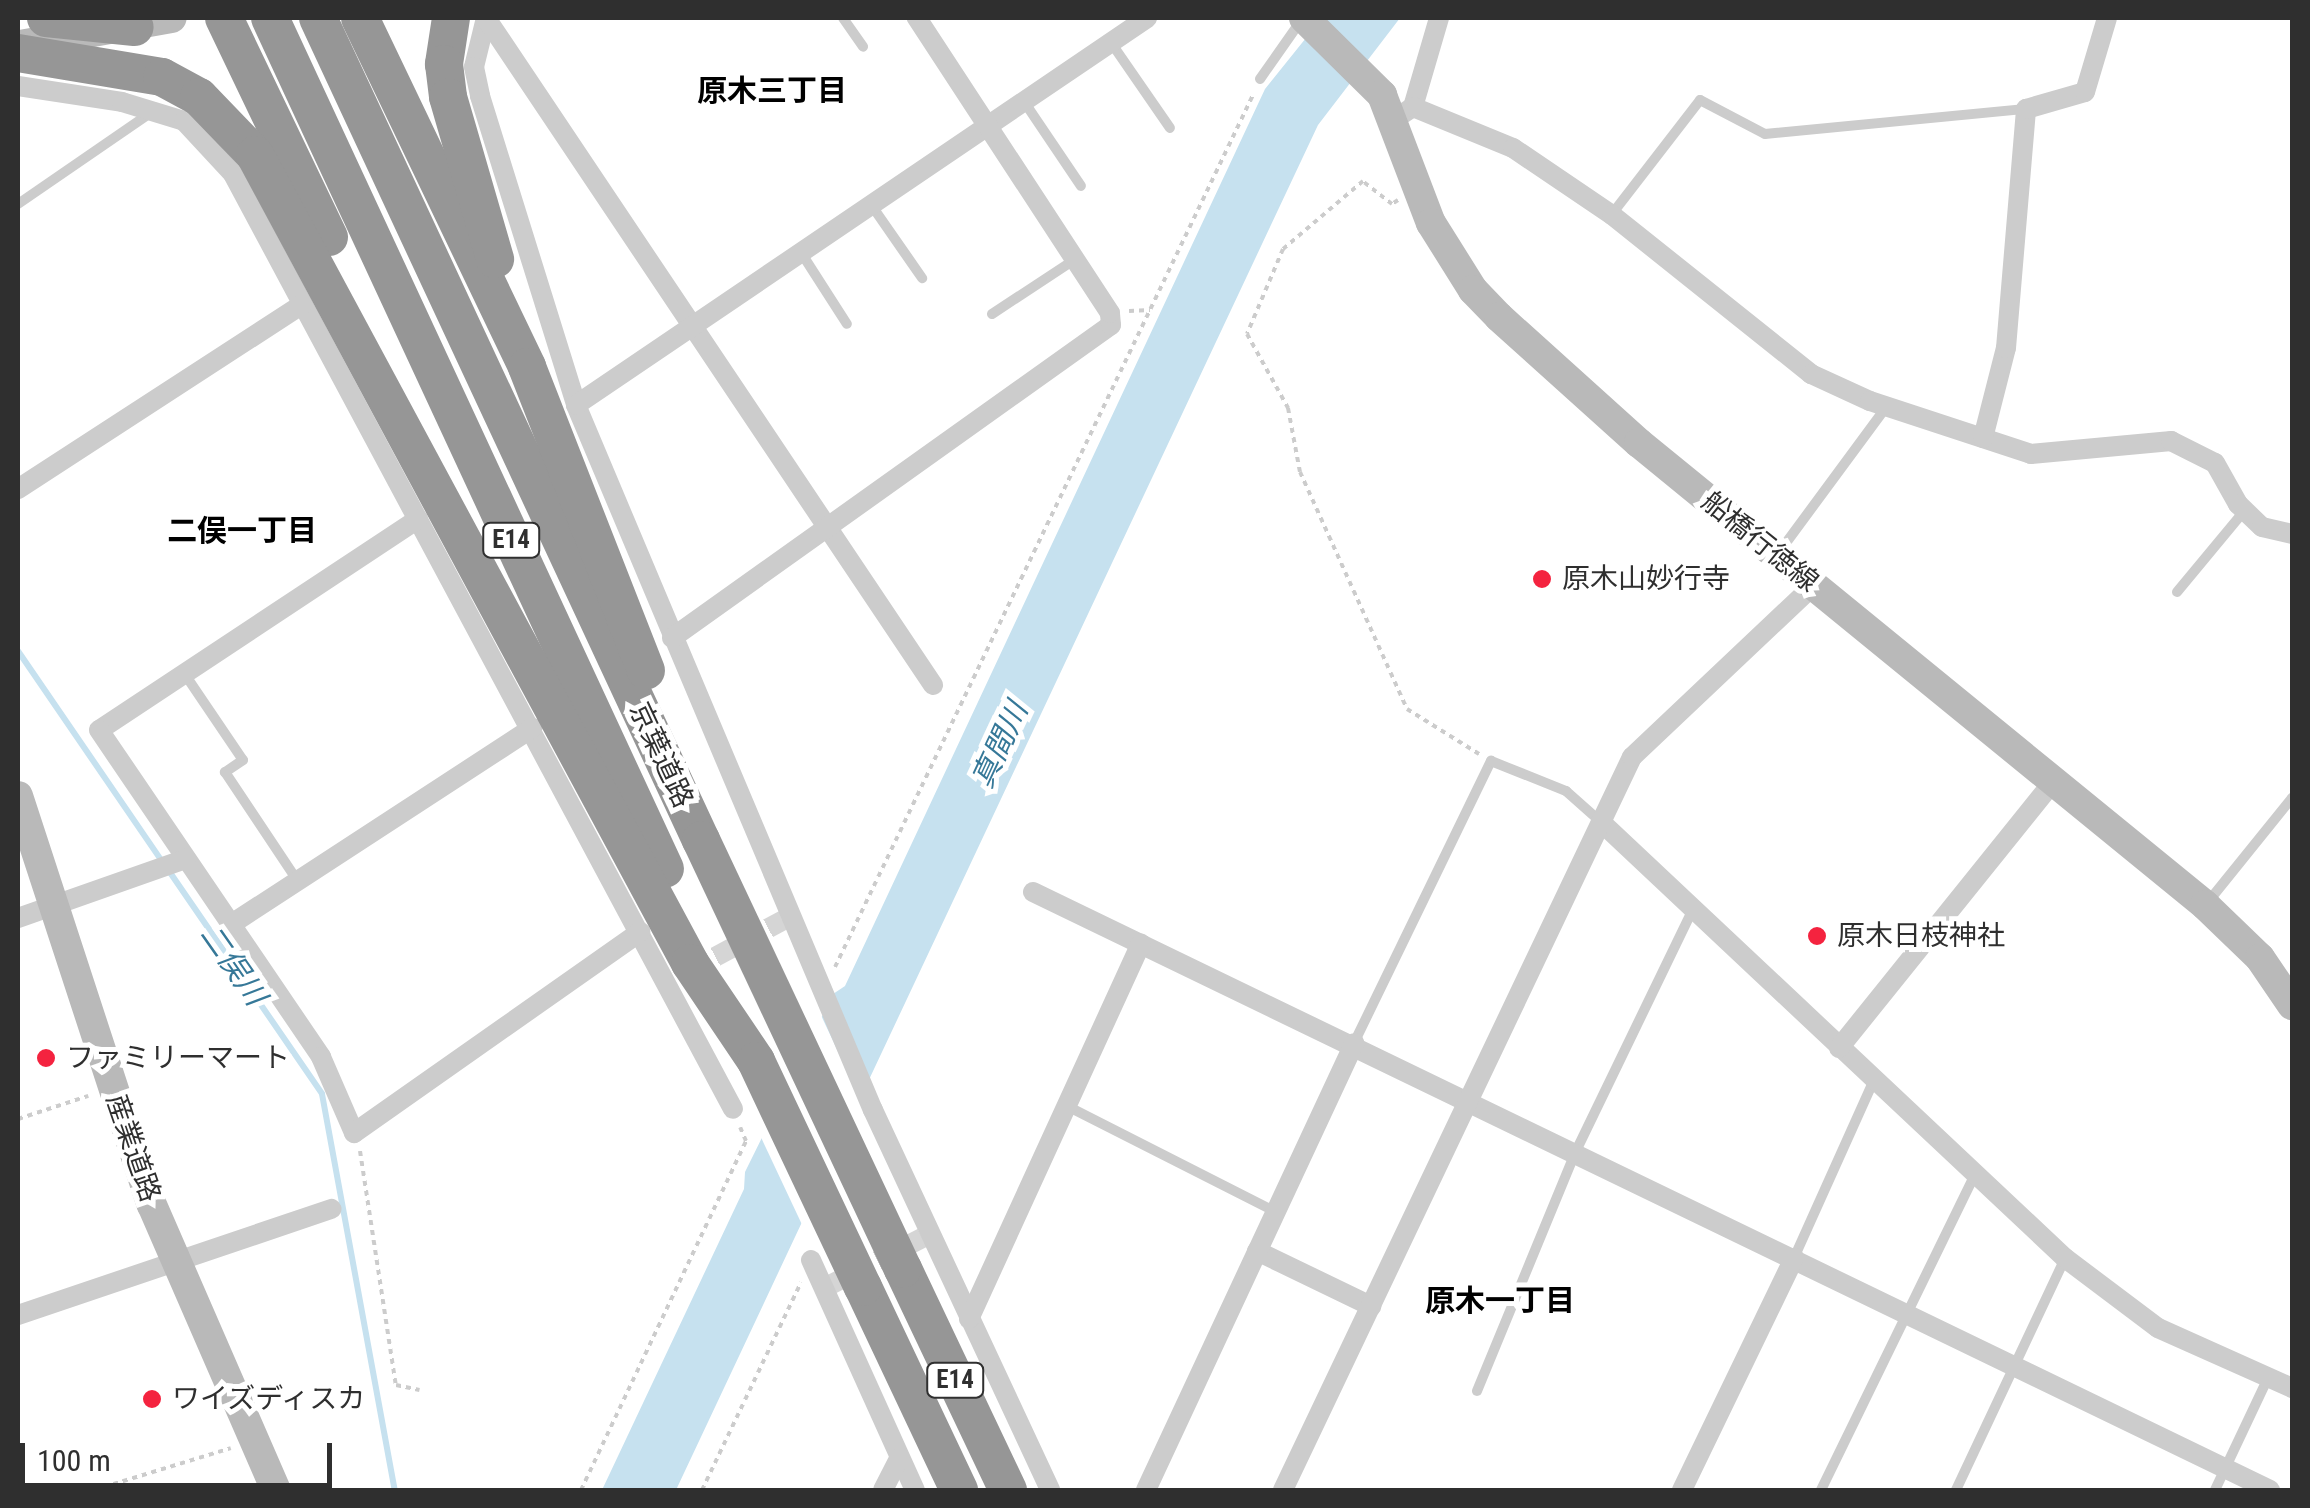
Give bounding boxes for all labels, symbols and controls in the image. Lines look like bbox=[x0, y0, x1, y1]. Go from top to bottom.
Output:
district label: 原木三丁目 bbox=[697, 73, 847, 109]
street label: 船橋行徳線 bbox=[1695, 485, 1825, 599]
district label: 二俣一丁目 bbox=[167, 513, 317, 549]
road number: E14 bbox=[481, 520, 541, 560]
place label: 原木山妙行寺 bbox=[1562, 562, 1730, 596]
marker: 原木山妙行寺 bbox=[1531, 568, 1553, 590]
street label: 京葉道路 bbox=[622, 697, 700, 813]
water label: 真間川 bbox=[965, 697, 1035, 793]
water label: 二俣川 bbox=[192, 918, 274, 1012]
place label: 原木日枝神社 bbox=[1837, 919, 2005, 953]
marker: 原木日枝神社 bbox=[1806, 925, 1828, 947]
place label: ファミリーマート bbox=[66, 1041, 290, 1075]
marker: ファミリーマート bbox=[35, 1047, 57, 1069]
street label: 産業道路 bbox=[99, 1090, 167, 1206]
district label: 原木一丁目 bbox=[1425, 1283, 1575, 1319]
road number: E14 bbox=[925, 1360, 985, 1400]
place label: ワイズディスカ bbox=[172, 1382, 368, 1416]
marker: ワイズディスカ bbox=[141, 1388, 163, 1410]
scale bar bbox=[25, 1423, 338, 1485]
text: 100 m bbox=[37, 1443, 111, 1478]

